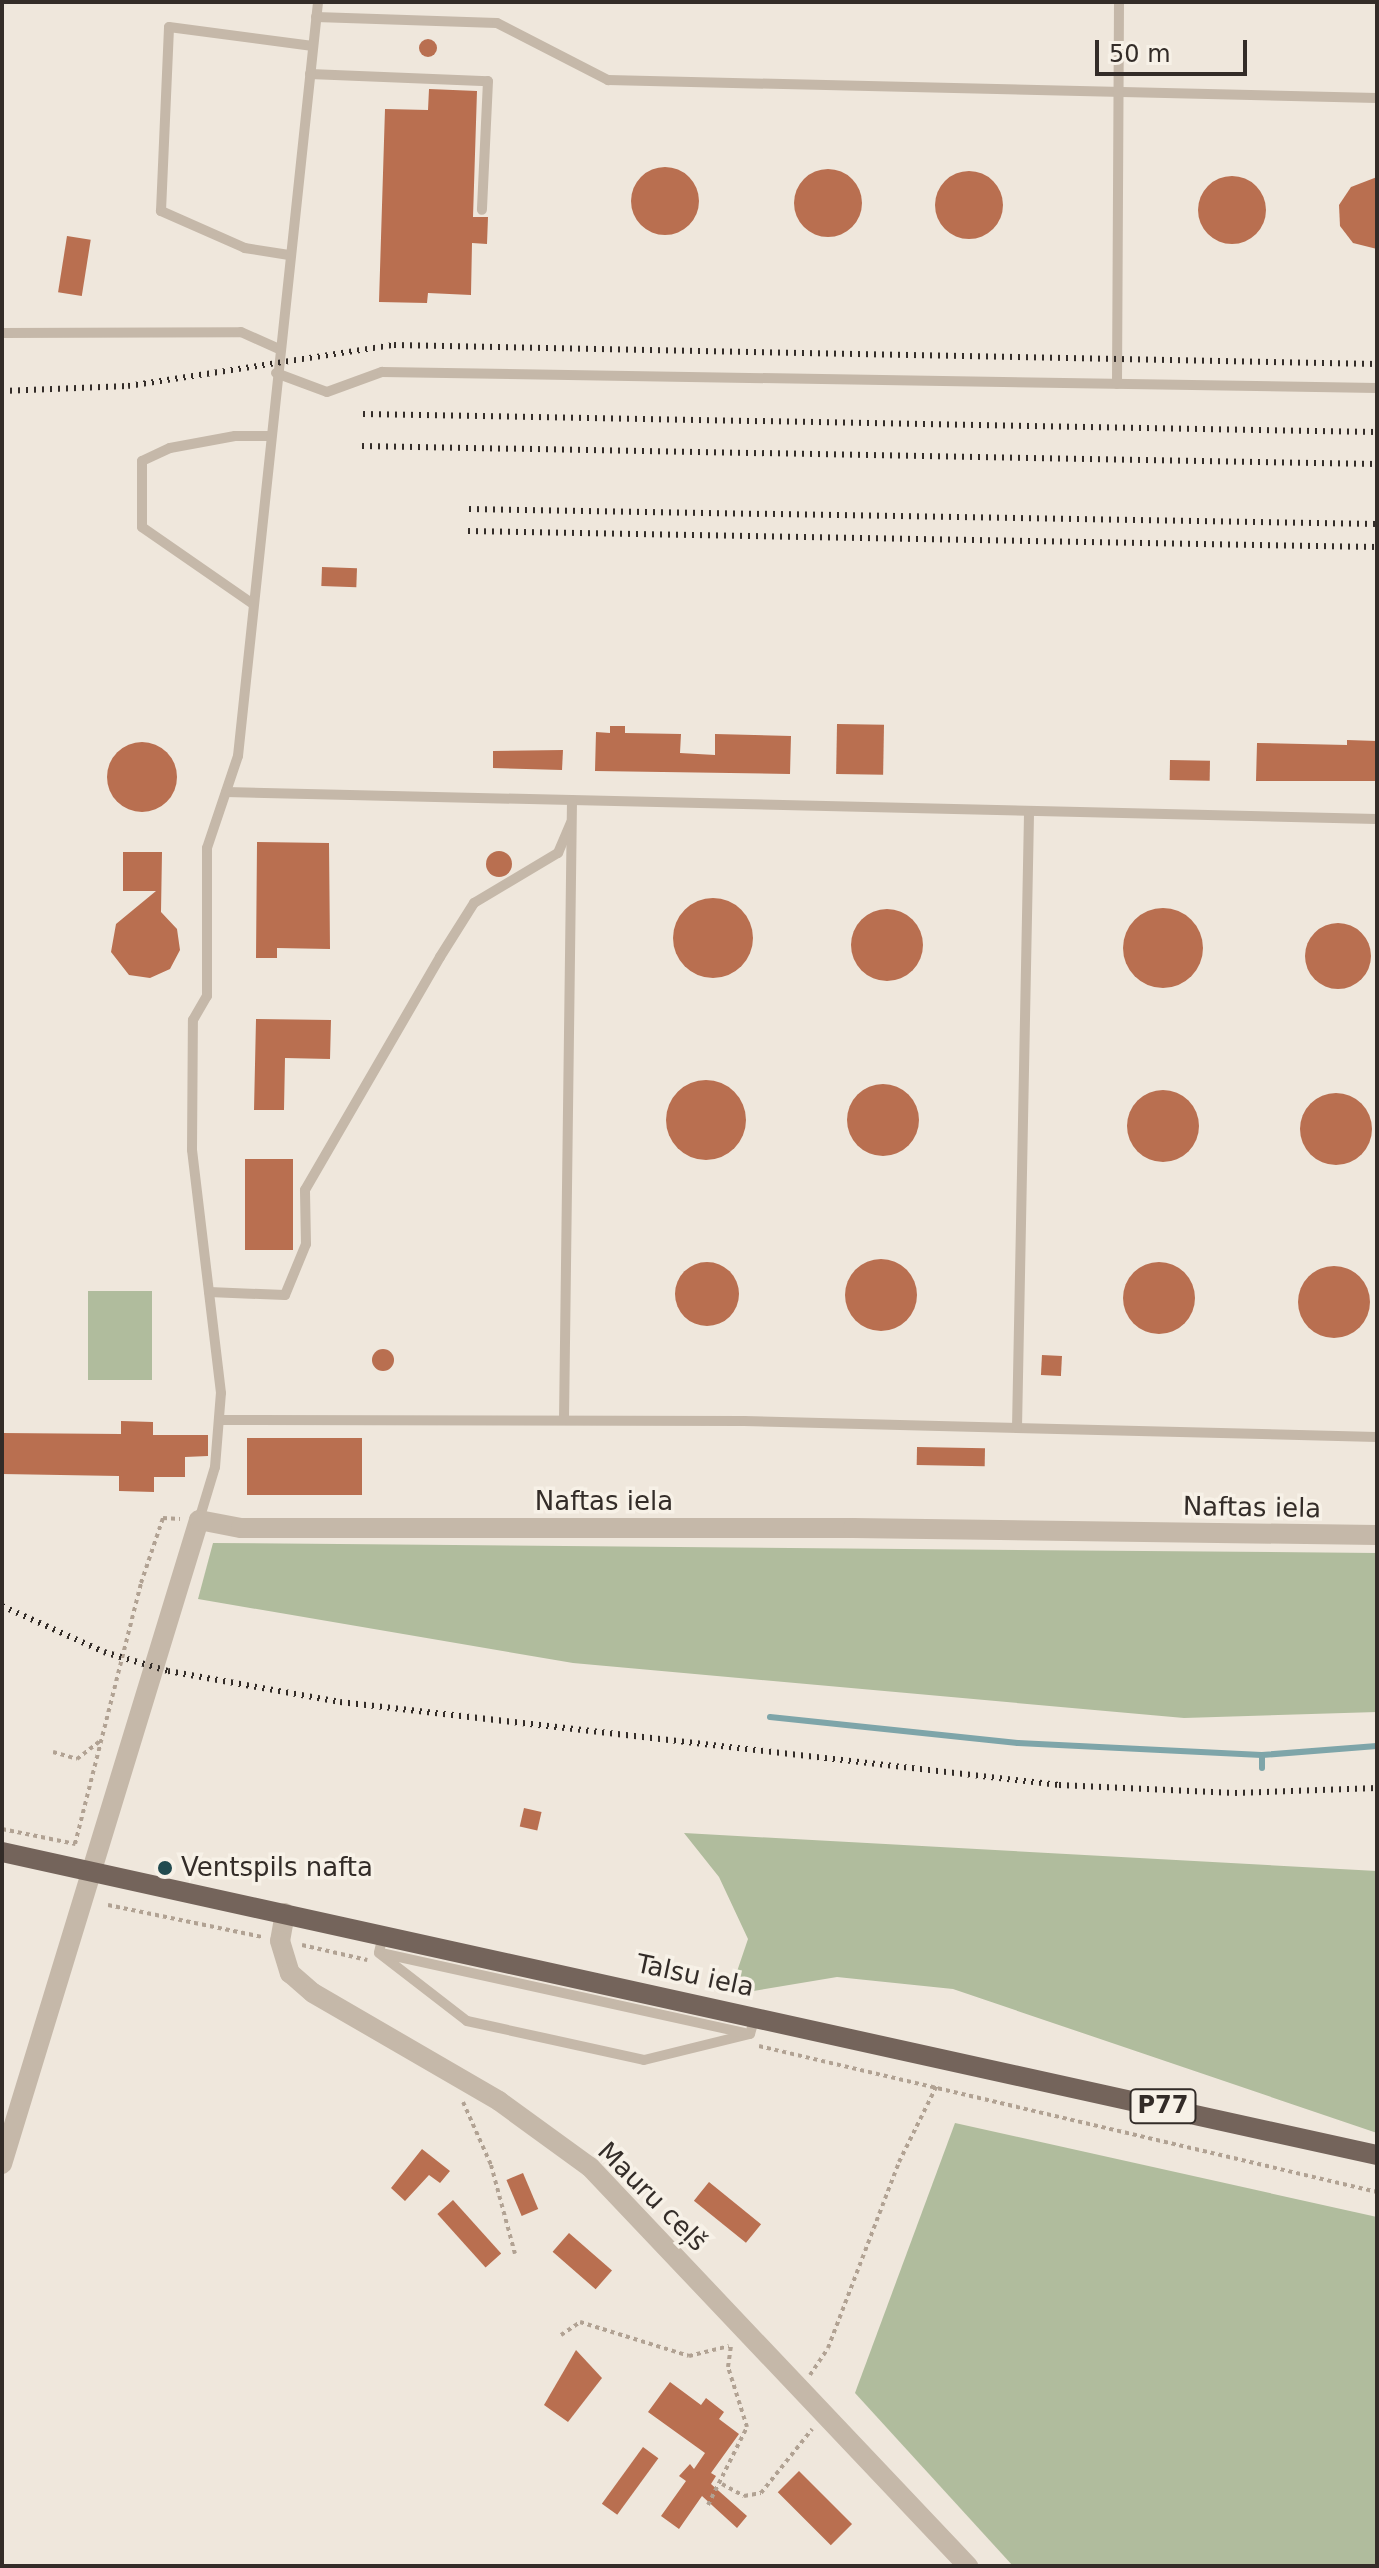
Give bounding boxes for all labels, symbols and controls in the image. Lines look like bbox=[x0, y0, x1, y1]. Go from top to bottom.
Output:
scale bar bbox=[1099, 24, 1251, 74]
text: 50 m bbox=[1109, 40, 1171, 68]
street label: Naftas iela bbox=[535, 1486, 673, 1518]
street label: Naftas iela bbox=[1183, 1491, 1321, 1525]
place label: Ventspils nafta bbox=[181, 1852, 373, 1884]
marker: Ventspils nafta bbox=[156, 1859, 174, 1877]
street label: Talsu iela bbox=[633, 1948, 757, 2004]
road number: P77 bbox=[1129, 2086, 1197, 2126]
street label: Mauru ceļš bbox=[591, 2136, 713, 2258]

